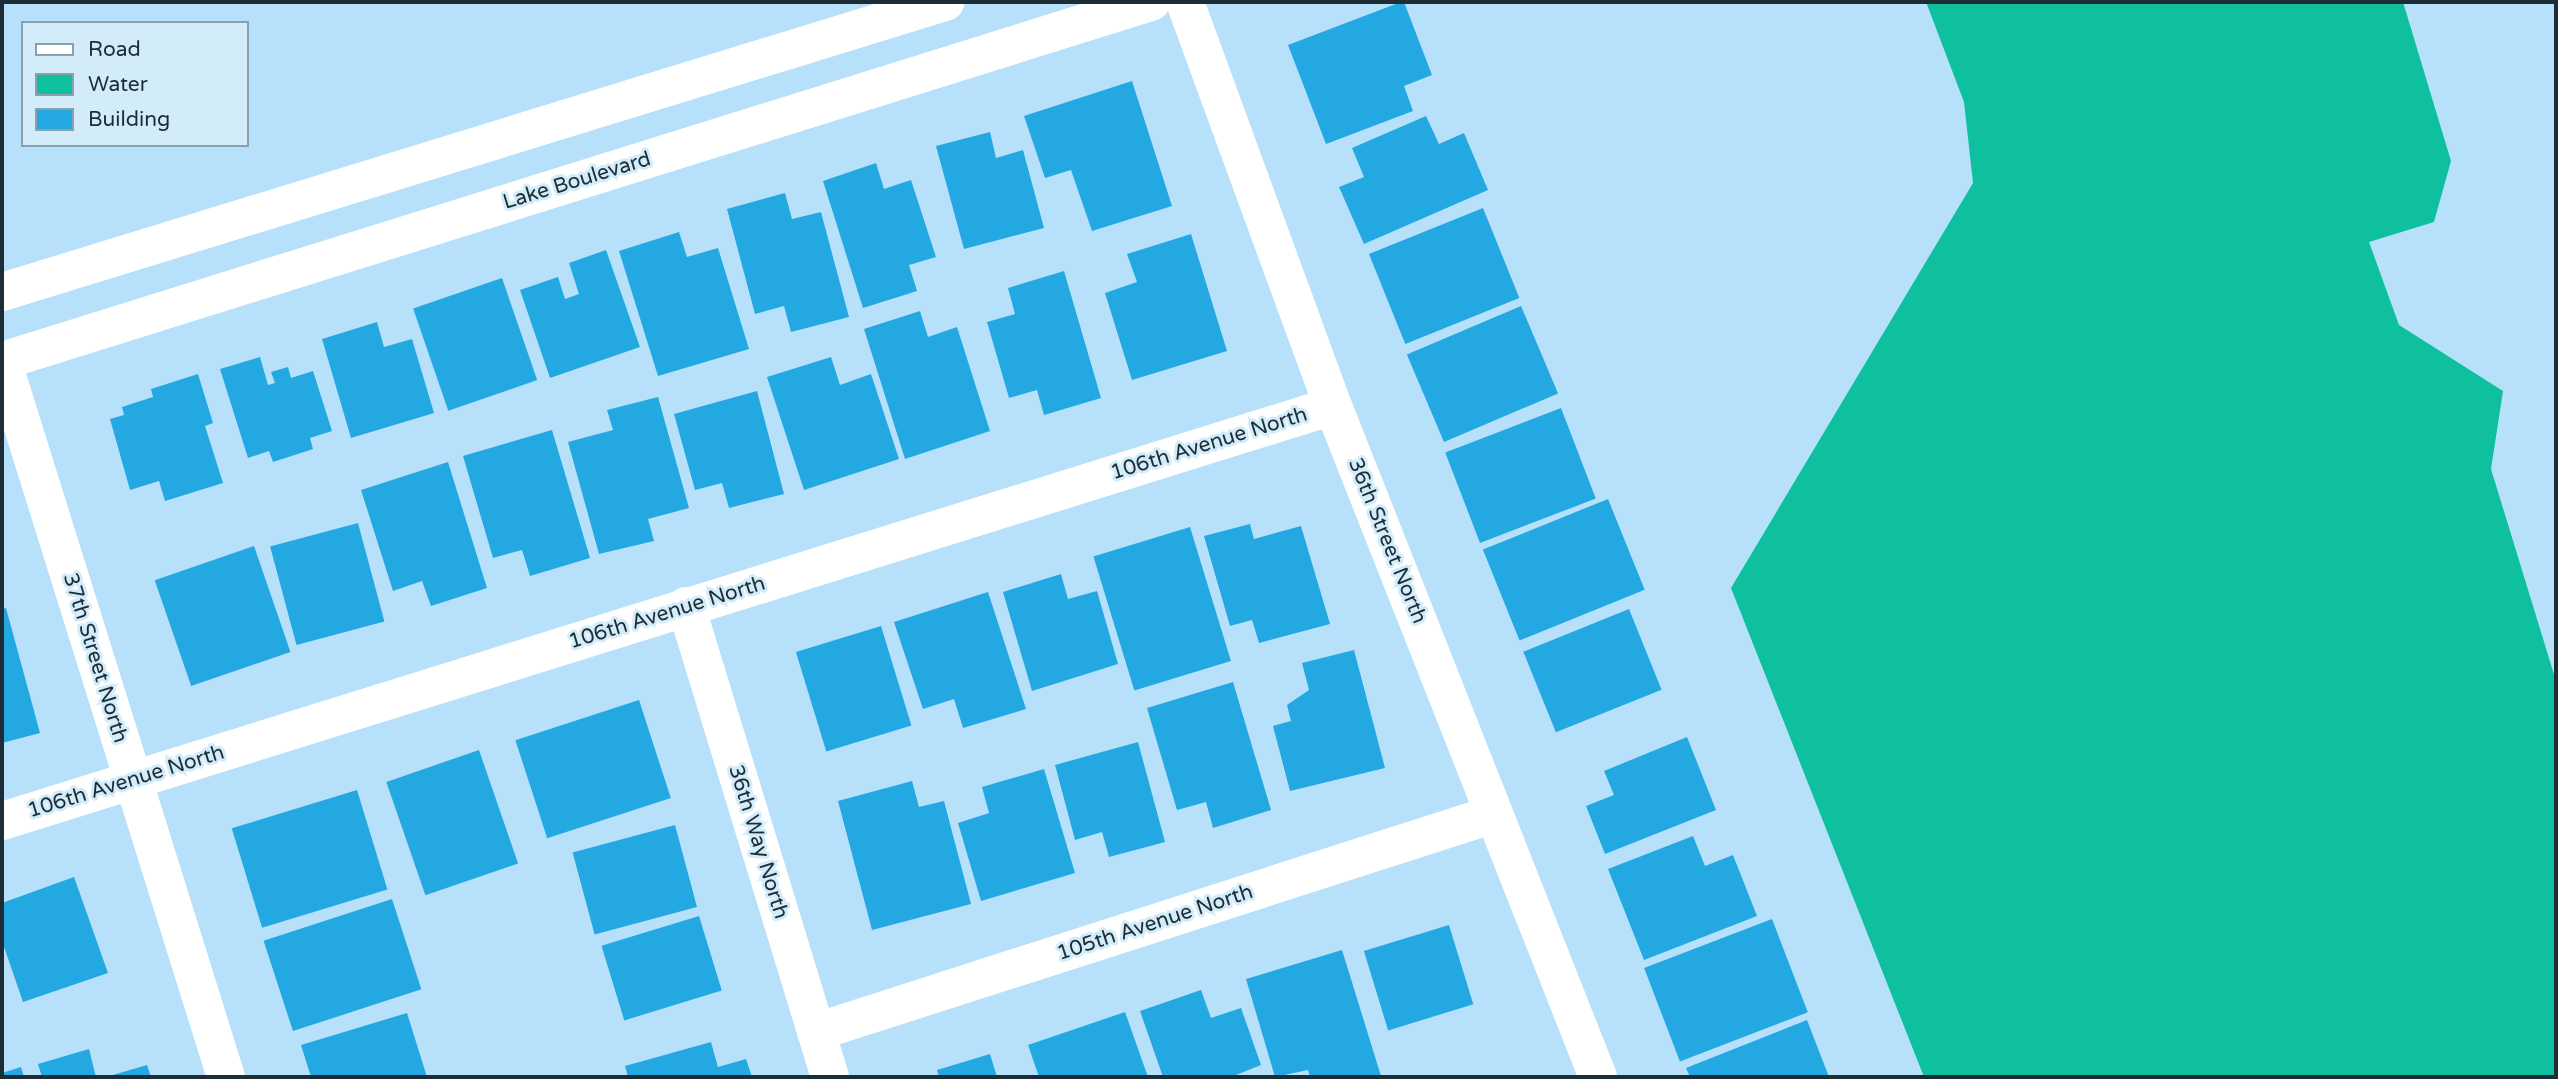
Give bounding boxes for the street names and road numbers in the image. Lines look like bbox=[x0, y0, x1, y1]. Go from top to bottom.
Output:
street label: Lake Boulevard bbox=[500, 147, 654, 215]
street label: 106th Avenue North bbox=[1107, 402, 1311, 486]
street label: 36th Street North bbox=[1342, 455, 1432, 627]
street label: 37th Street North bbox=[57, 570, 133, 746]
street label: 106th Avenue North bbox=[565, 571, 769, 655]
street label: 106th Avenue North bbox=[24, 740, 228, 824]
street label: 36th Way North bbox=[723, 762, 793, 922]
street label: 105th Avenue North bbox=[1054, 879, 1256, 967]

